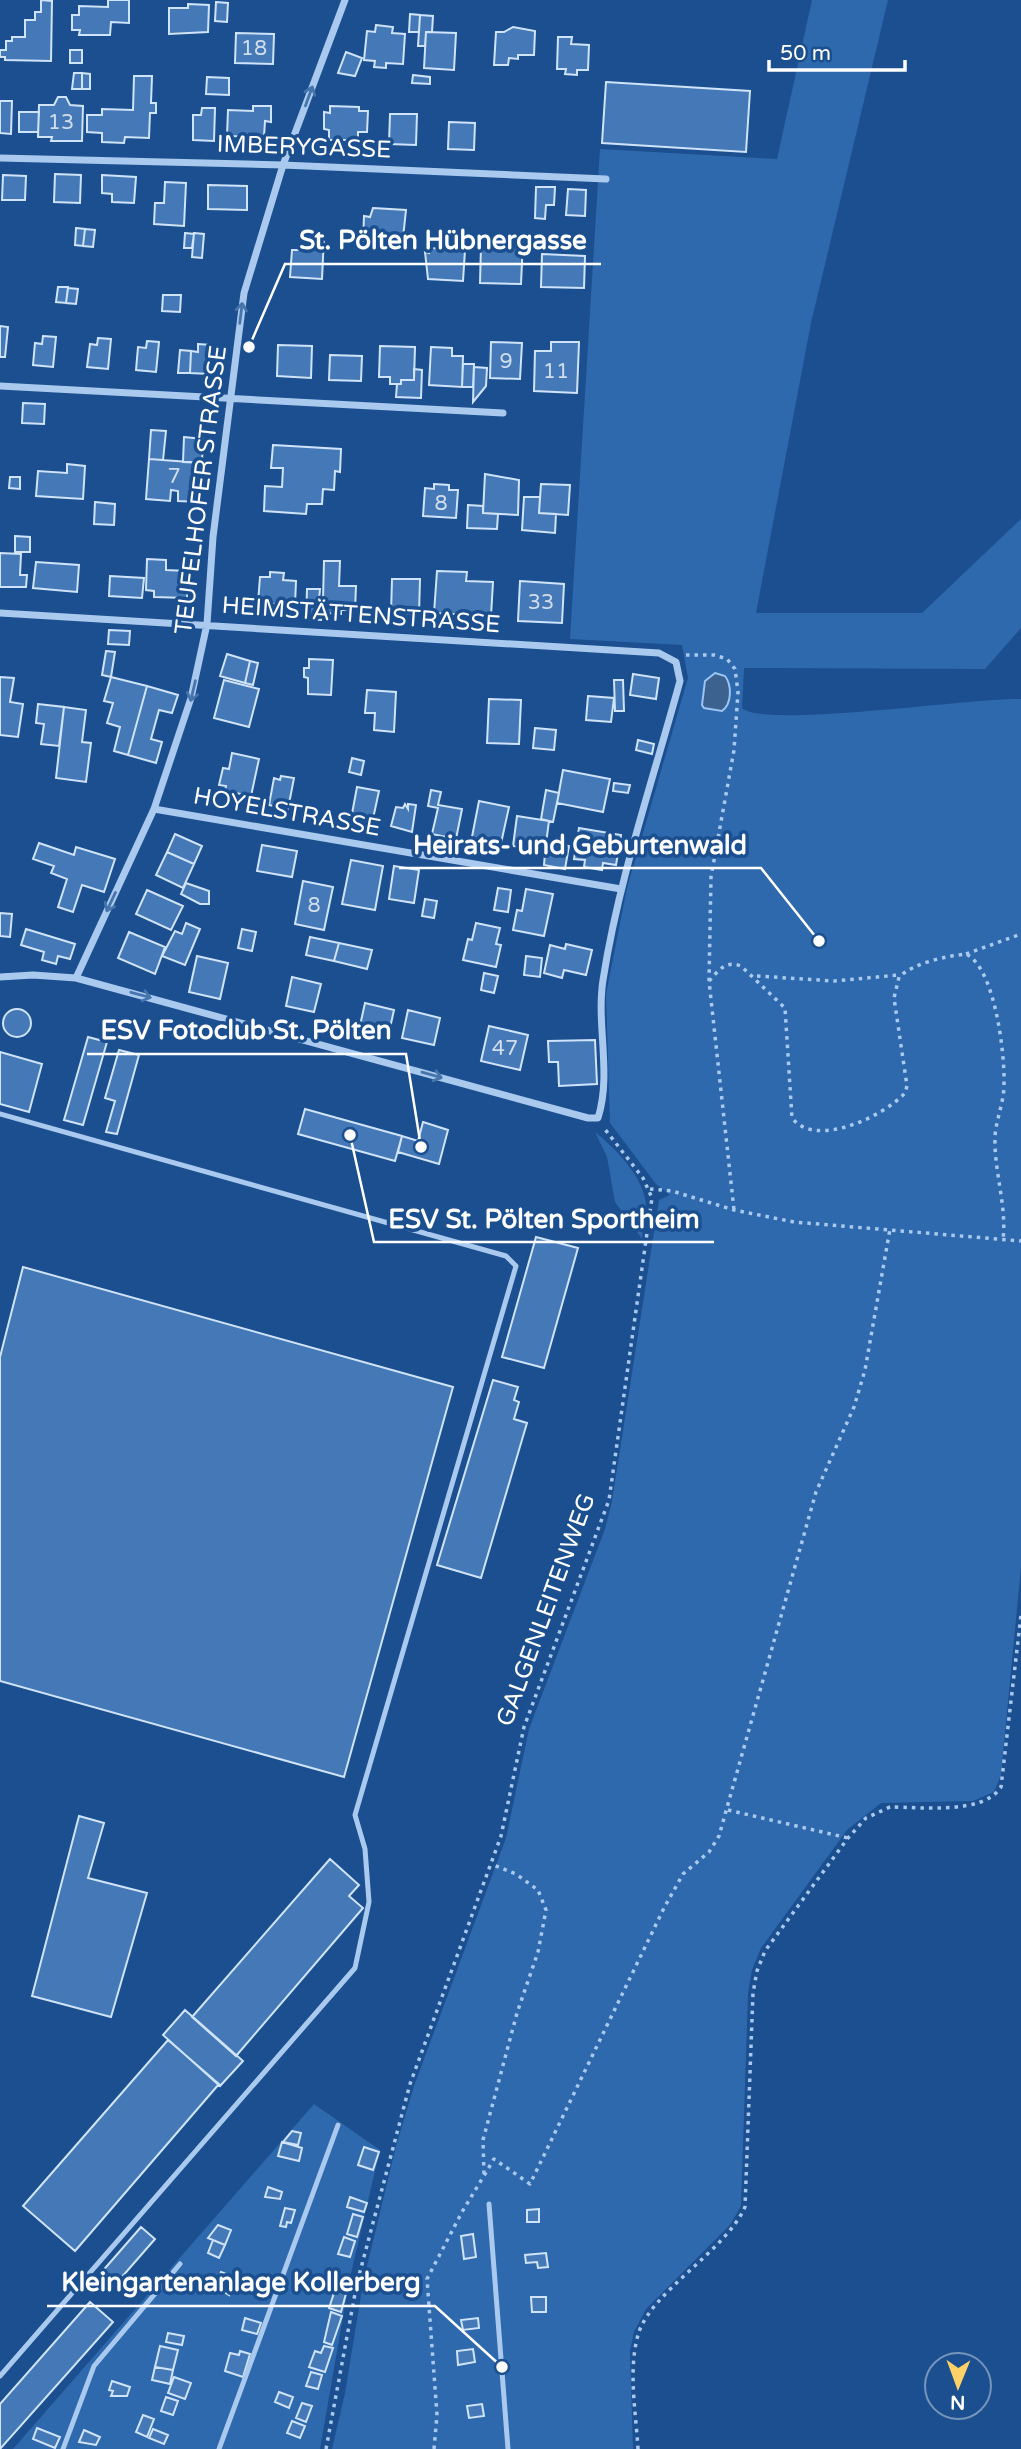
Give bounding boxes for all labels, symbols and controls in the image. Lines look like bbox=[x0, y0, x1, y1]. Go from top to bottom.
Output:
scale bar bbox=[769, 28, 906, 72]
house number: 18 bbox=[241, 36, 267, 61]
text: 50 m bbox=[780, 41, 831, 66]
one-way arrow bbox=[304, 85, 316, 107]
house number: 13 bbox=[48, 110, 74, 135]
street label: IMBERYGASSE bbox=[216, 129, 392, 165]
callout: St. Pölten Hübnergasse bbox=[285, 217, 601, 264]
text: St. Pölten Hübnergasse bbox=[299, 225, 587, 256]
one-way arrow bbox=[235, 302, 248, 324]
street label: TEUFELHOFER STRASSE bbox=[169, 344, 233, 636]
house number: 9 bbox=[499, 349, 513, 374]
house number: 11 bbox=[543, 359, 569, 384]
house number: 7 bbox=[167, 464, 181, 489]
house number: 8 bbox=[434, 491, 448, 516]
house number: 33 bbox=[528, 590, 554, 615]
street label: HEIMSTÄTTENSTRASSE bbox=[221, 591, 501, 639]
one-way arrow bbox=[186, 679, 199, 701]
street label: HOYELSTRASSE bbox=[191, 781, 383, 843]
callout: Heirats- und Geburtenwald bbox=[399, 821, 761, 868]
text: Heirats- und Geburtenwald bbox=[413, 830, 747, 861]
one-way arrow bbox=[103, 891, 117, 912]
house number: 8 bbox=[307, 893, 321, 918]
one-way arrow bbox=[130, 990, 152, 1003]
callout: ESV Fotoclub St. Pölten bbox=[87, 1007, 406, 1054]
text: ESV Fotoclub St. Pölten bbox=[100, 1015, 392, 1046]
house number: 47 bbox=[492, 1036, 518, 1061]
one-way arrow bbox=[421, 1069, 443, 1082]
callout: ESV St. Pölten Sportheim bbox=[374, 1195, 714, 1242]
text: ESV St. Pölten Sportheim bbox=[388, 1204, 700, 1235]
street label: GALGENLEITENWEG bbox=[490, 1490, 602, 1730]
callout: Kleingartenanlage Kollerberg bbox=[47, 2259, 435, 2306]
text: Kleingartenanlage Kollerberg bbox=[61, 2267, 421, 2298]
north arrow bbox=[923, 2351, 993, 2421]
text: N bbox=[950, 2391, 966, 2413]

